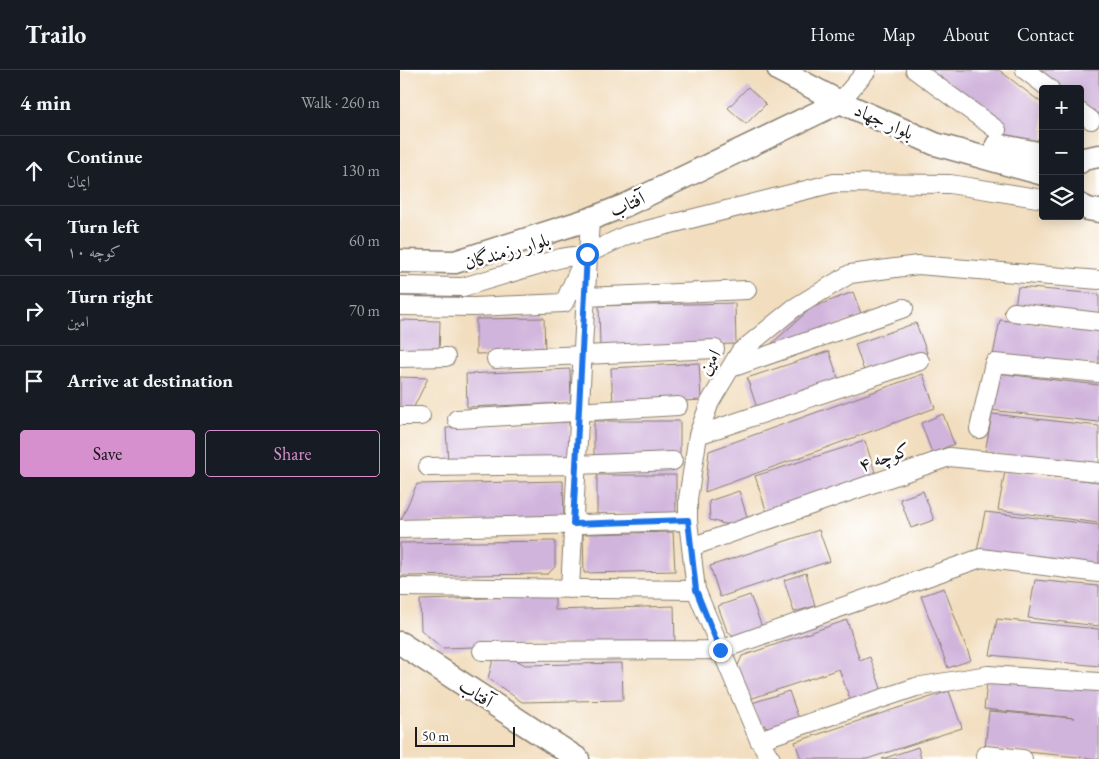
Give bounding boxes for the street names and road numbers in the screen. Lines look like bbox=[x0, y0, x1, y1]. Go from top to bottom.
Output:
street label: بلوار جهاد bbox=[850, 97, 918, 145]
street label: آفتاب bbox=[605, 184, 650, 223]
street label: بلوار رزمندگان bbox=[461, 227, 553, 275]
street label: امین bbox=[692, 344, 726, 380]
street label: کوچه ۴ bbox=[855, 437, 913, 478]
street label: آفتاب bbox=[454, 673, 500, 714]

